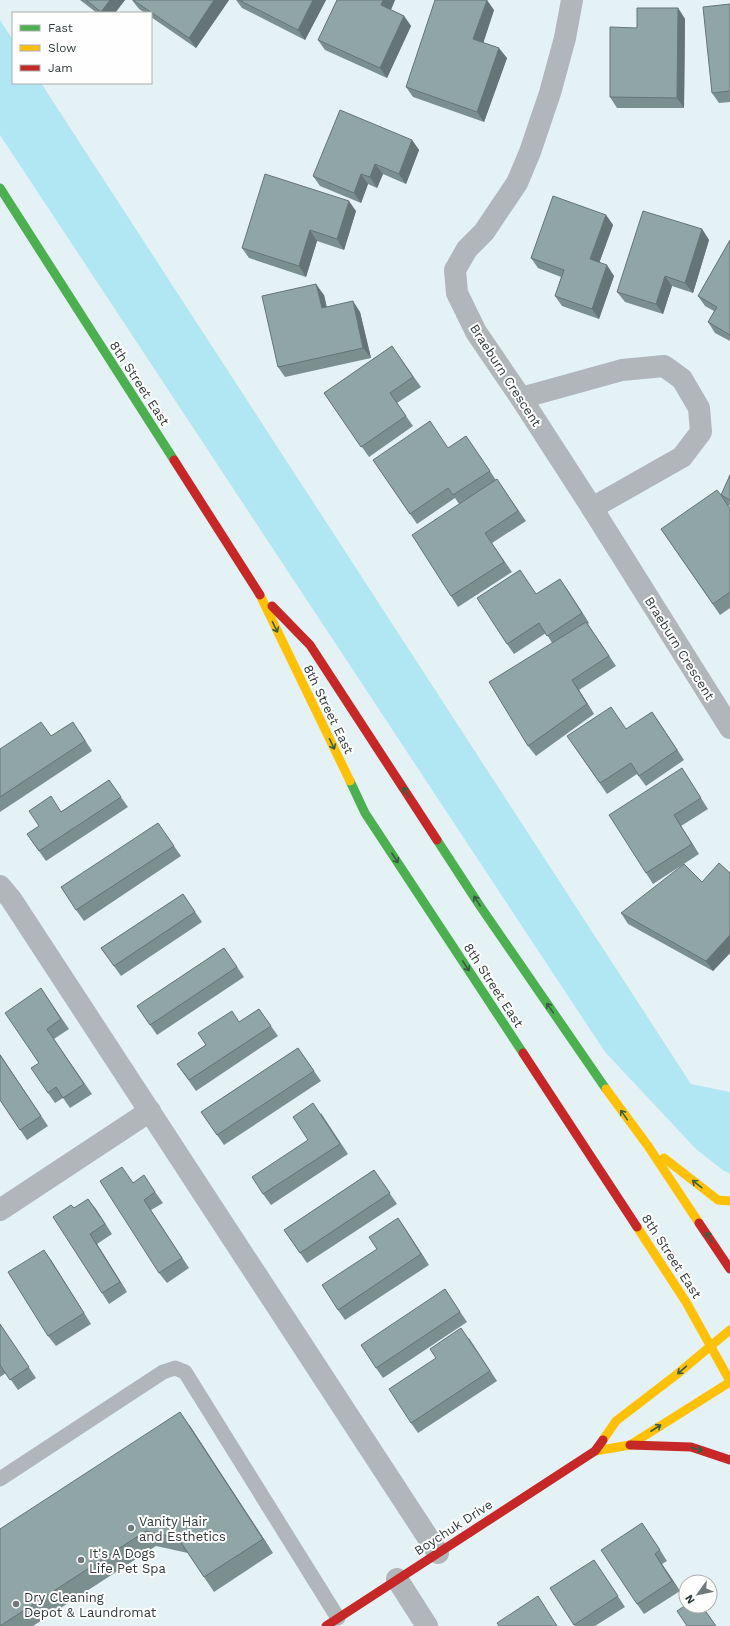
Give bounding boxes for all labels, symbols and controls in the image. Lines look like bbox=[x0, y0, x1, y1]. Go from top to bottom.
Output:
legend bbox=[12, 12, 152, 84]
text: Fast bbox=[48, 21, 73, 35]
text: Slow bbox=[48, 41, 76, 55]
text: Jam bbox=[48, 61, 73, 75]
street label: Braeburn Crescent bbox=[467, 321, 545, 430]
street label: 8th Street East bbox=[107, 338, 173, 429]
street label: Braeburn Crescent bbox=[642, 594, 718, 703]
one-way arrow bbox=[272, 621, 279, 633]
street label: 8th Street East bbox=[300, 662, 357, 757]
one-way arrow bbox=[329, 738, 336, 750]
one-way arrow bbox=[402, 787, 410, 798]
one-way arrow bbox=[391, 852, 399, 864]
one-way arrow bbox=[472, 895, 480, 907]
street label: 8th Street East bbox=[461, 940, 527, 1031]
one-way arrow bbox=[462, 960, 470, 971]
one-way arrow bbox=[546, 1003, 554, 1014]
one-way arrow bbox=[620, 1110, 628, 1121]
one-way arrow bbox=[691, 1179, 702, 1188]
street label: 8th Street East bbox=[639, 1211, 705, 1302]
one-way arrow bbox=[704, 1231, 712, 1243]
one-way arrow bbox=[677, 1365, 687, 1374]
one-way arrow bbox=[651, 1424, 662, 1432]
one-way arrow bbox=[690, 1446, 703, 1453]
street label: Boychuk Drive bbox=[411, 1497, 495, 1558]
place label: Vanity Hair and Esthetics bbox=[139, 1514, 226, 1544]
marker: Vanity Hair and Esthetics bbox=[126, 1523, 136, 1533]
place label: It's A Dogs Life Pet Spa bbox=[89, 1546, 167, 1576]
marker: It's A Dogs Life Pet Spa bbox=[76, 1555, 86, 1565]
north arrow bbox=[678, 1574, 718, 1614]
place label: Dry Cleaning Depot & Laundromat bbox=[24, 1590, 157, 1620]
text: N bbox=[682, 1592, 698, 1606]
marker: Dry Cleaning Depot & Laundromat bbox=[11, 1599, 21, 1609]

